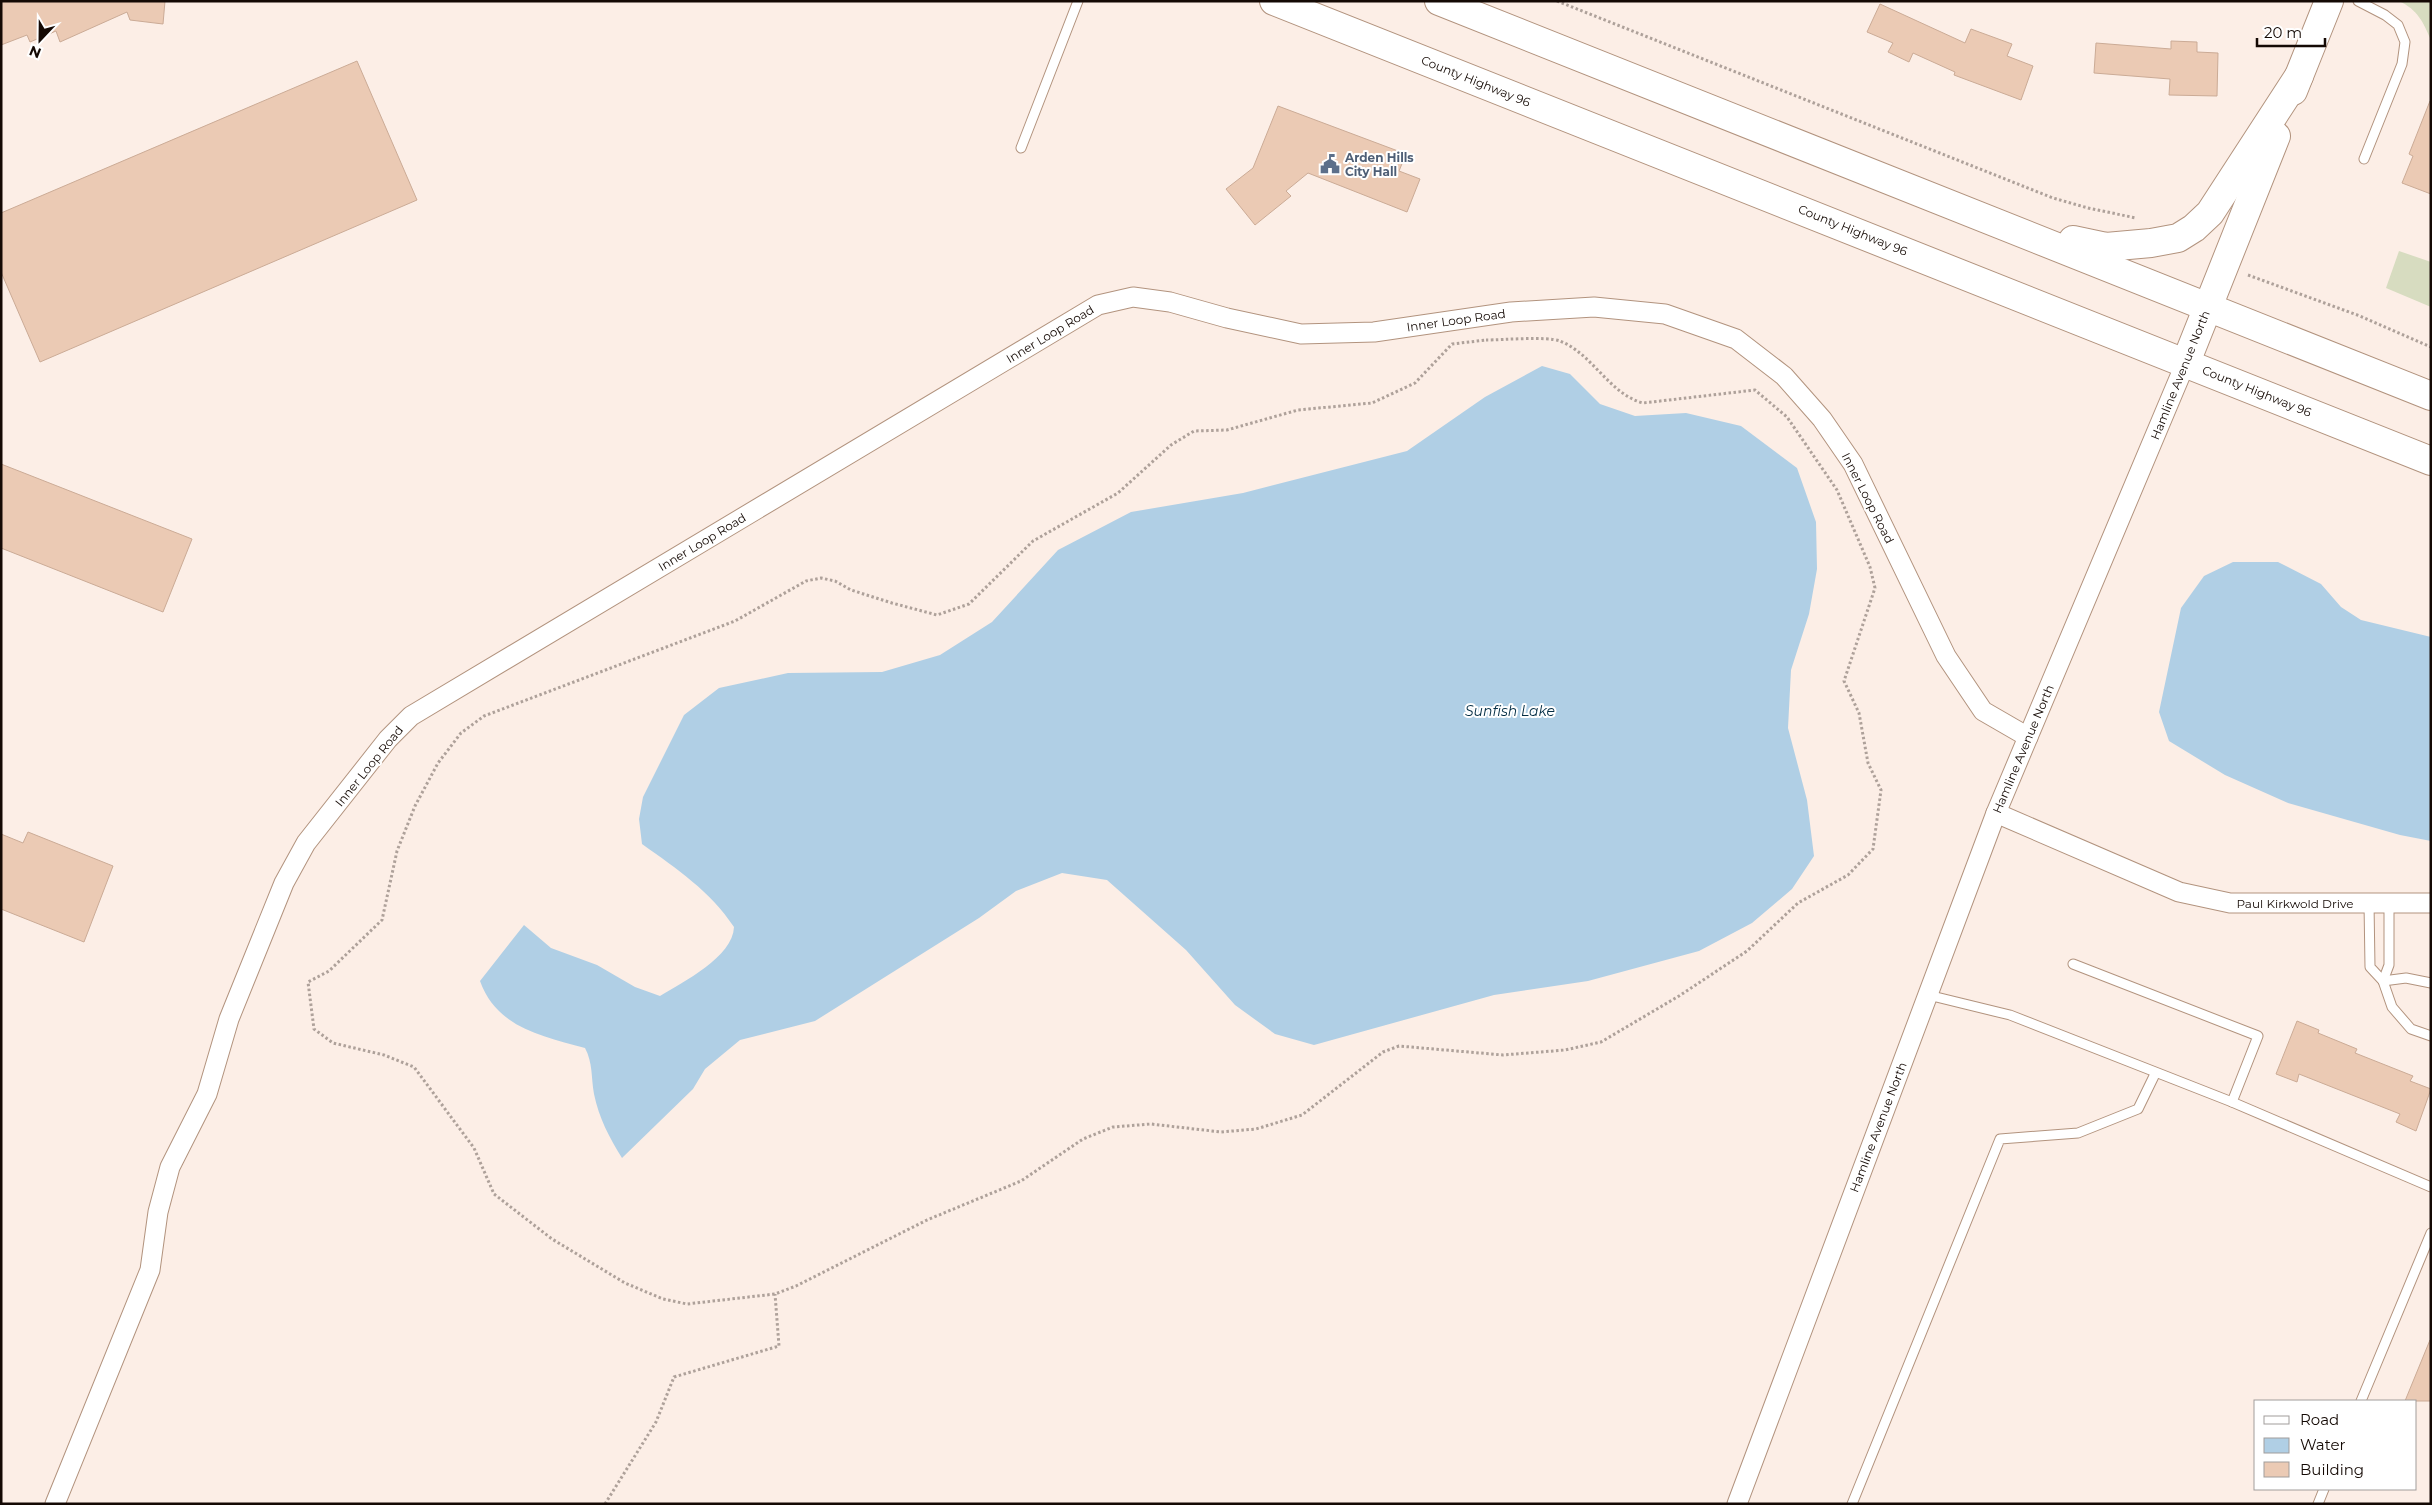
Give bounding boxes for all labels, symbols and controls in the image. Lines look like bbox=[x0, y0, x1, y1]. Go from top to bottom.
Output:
north arrow bbox=[15, 15, 65, 65]
scale bar bbox=[2257, 15, 2324, 47]
text: 20 m bbox=[2264, 23, 2302, 42]
text: N bbox=[27, 42, 44, 63]
street label: County Highway 96 bbox=[1419, 52, 1533, 110]
place label: Arden Hills City Hall bbox=[1344, 150, 1414, 179]
public building icon: Arden Hills City Hall bbox=[1319, 153, 1341, 175]
street label: County Highway 96 bbox=[1796, 201, 1910, 259]
street label: Inner Loop Road bbox=[1003, 302, 1097, 366]
street label: Inner Loop Road bbox=[1406, 306, 1506, 334]
street label: Hamline Avenue North bbox=[2147, 308, 2213, 442]
street label: County Highway 96 bbox=[2200, 362, 2314, 420]
street label: Inner Loop Road bbox=[1839, 450, 1897, 546]
street label: Inner Loop Road bbox=[655, 510, 749, 574]
street label: Hamline Avenue North bbox=[1989, 682, 2057, 816]
water label: Sunfish Lake bbox=[1465, 702, 1555, 720]
street label: Inner Loop Road bbox=[332, 723, 406, 809]
street label: Paul Kirkwold Drive bbox=[2236, 896, 2354, 911]
street label: Hamline Avenue North bbox=[1846, 1060, 1910, 1194]
legend bbox=[2254, 1400, 2417, 1490]
text: Road bbox=[2300, 1410, 2339, 1429]
text: Water bbox=[2300, 1435, 2346, 1454]
text: Building bbox=[2300, 1460, 2364, 1479]

